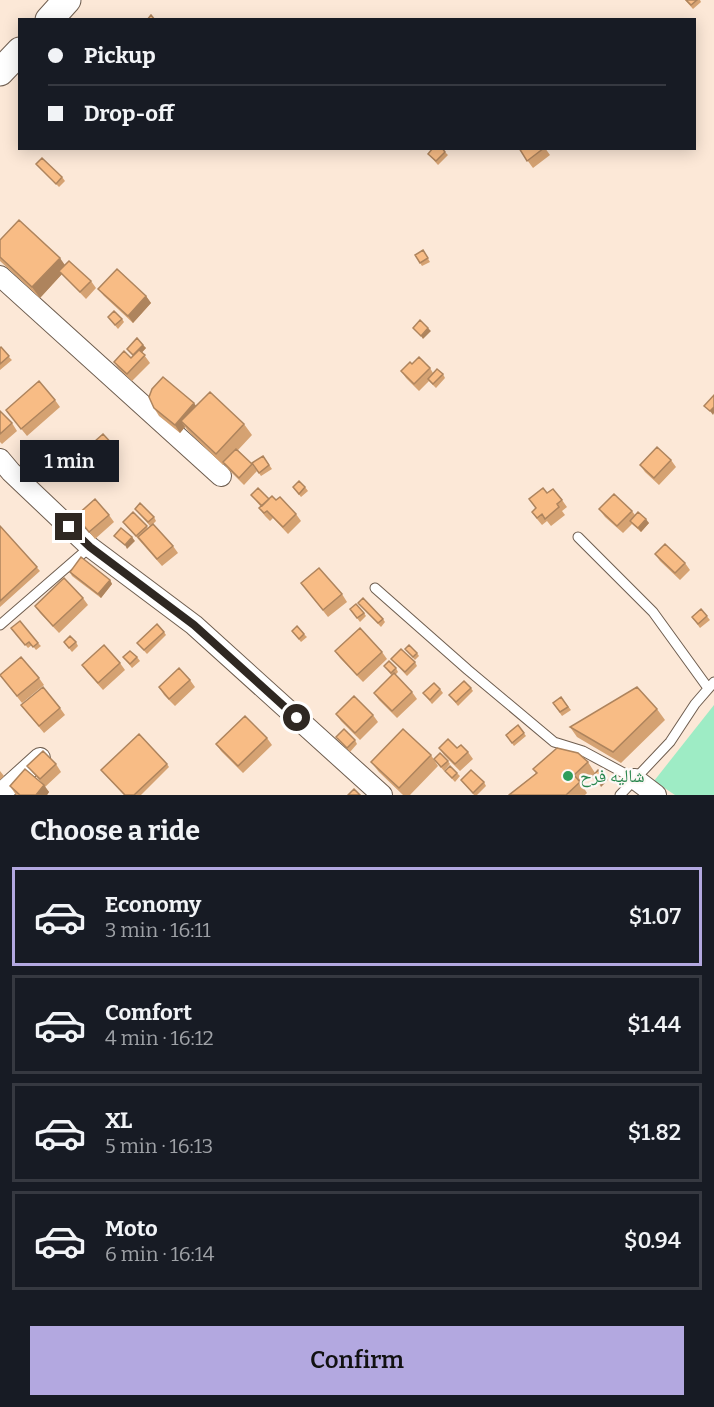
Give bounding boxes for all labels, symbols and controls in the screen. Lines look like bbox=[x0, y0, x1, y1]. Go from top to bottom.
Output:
text: Pickup bbox=[84, 42, 156, 69]
text: Drop-off bbox=[84, 100, 174, 127]
callout: 1 min bbox=[20, 440, 118, 482]
text: 1 min bbox=[44, 449, 95, 473]
route end bbox=[55, 513, 82, 540]
route start bbox=[283, 704, 310, 731]
place label: شاليه فرح bbox=[580, 765, 645, 788]
marker: شاليه فرح bbox=[561, 769, 575, 783]
text: Choose a ride bbox=[30, 815, 200, 847]
icon: car bbox=[33, 890, 87, 944]
text: Economy bbox=[105, 891, 201, 918]
text: $1.07 bbox=[629, 903, 681, 930]
text: 3 min · 16:11 bbox=[105, 918, 211, 942]
icon: car bbox=[33, 998, 87, 1052]
text: Comfort bbox=[105, 999, 192, 1026]
text: $1.44 bbox=[627, 1011, 681, 1038]
text: 4 min · 16:12 bbox=[105, 1026, 214, 1050]
icon: car bbox=[33, 1106, 87, 1160]
text: XL bbox=[105, 1107, 132, 1134]
text: $1.82 bbox=[628, 1119, 681, 1146]
text: 5 min · 16:13 bbox=[105, 1134, 213, 1158]
icon: car bbox=[33, 1214, 87, 1268]
text: Moto bbox=[105, 1215, 158, 1242]
text: $0.94 bbox=[624, 1227, 681, 1254]
text: 6 min · 16:14 bbox=[105, 1242, 215, 1266]
button: Confirm bbox=[30, 1326, 684, 1395]

